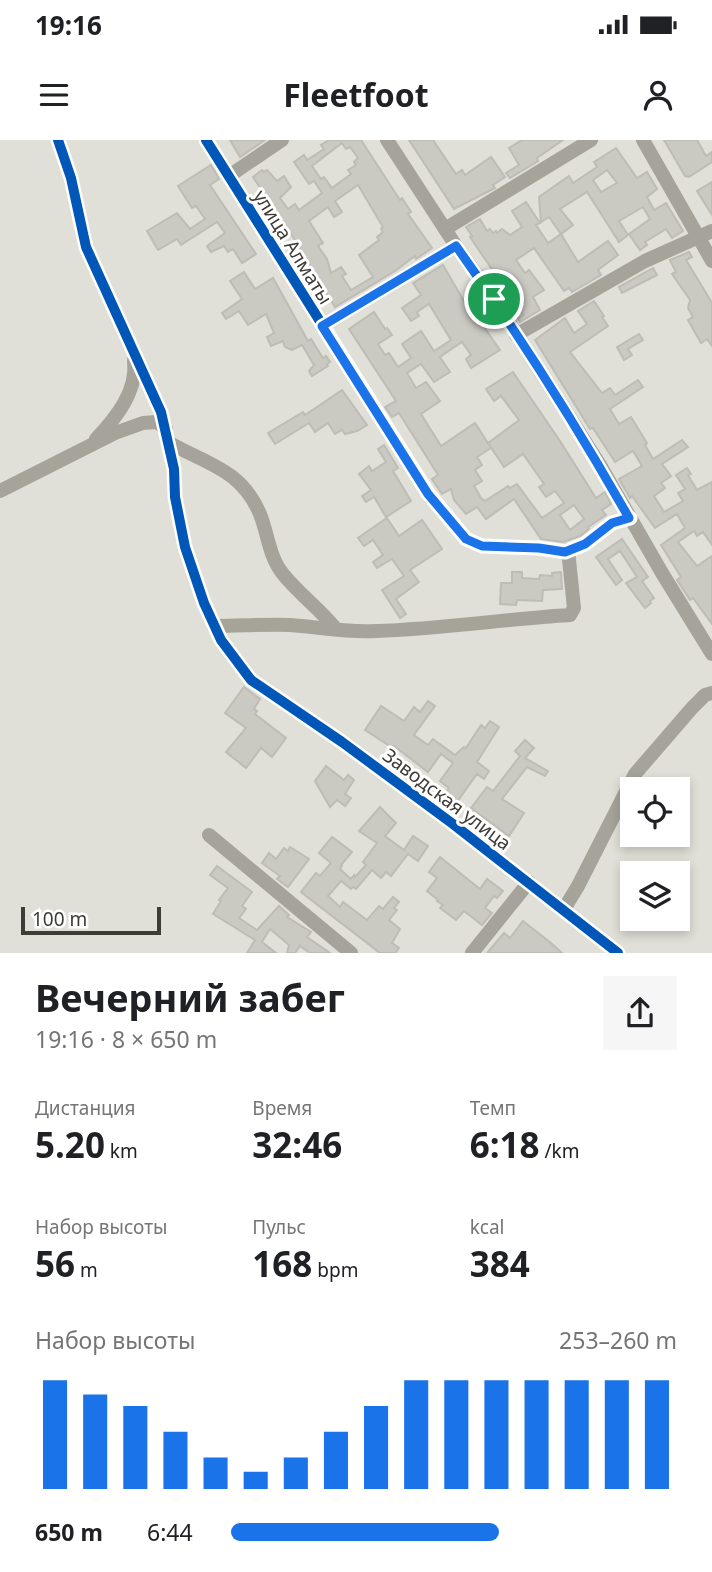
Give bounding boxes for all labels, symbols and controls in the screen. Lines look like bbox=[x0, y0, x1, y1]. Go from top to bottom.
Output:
text: 19:16 bbox=[35, 7, 102, 43]
text: Fleetfoot bbox=[283, 73, 429, 116]
icon: menu bbox=[35, 76, 73, 114]
icon: person bbox=[639, 76, 677, 114]
street label: улица Алматы bbox=[247, 185, 339, 309]
pin bbox=[464, 269, 524, 329]
icon: arrive bbox=[475, 280, 513, 318]
street label: Заводская улица bbox=[378, 742, 516, 856]
map controls bbox=[620, 777, 690, 931]
button: locate bbox=[620, 777, 690, 847]
button: layers bbox=[620, 861, 690, 931]
scale bar bbox=[21, 904, 161, 935]
text: 100 m bbox=[32, 906, 87, 932]
text: Вечерний забег bbox=[35, 971, 345, 1023]
button: share bbox=[603, 976, 677, 1050]
text: 19:16 · 8 × 650 m bbox=[35, 1023, 217, 1055]
text: Дистанция bbox=[35, 1095, 135, 1121]
text: Время bbox=[252, 1095, 312, 1121]
text: Темп bbox=[470, 1095, 516, 1121]
text: 5.20 bbox=[35, 1121, 105, 1168]
text: 32:46 bbox=[252, 1121, 342, 1168]
text: 6:18 bbox=[470, 1121, 540, 1168]
text: km bbox=[105, 1138, 138, 1164]
text: /km bbox=[540, 1138, 579, 1164]
text: Набор высоты bbox=[35, 1214, 167, 1240]
text: Пульс bbox=[252, 1214, 306, 1240]
text: kcal bbox=[470, 1214, 504, 1240]
text: 56 bbox=[35, 1240, 75, 1287]
text: 168 bbox=[252, 1240, 312, 1287]
text: 384 bbox=[470, 1240, 530, 1287]
text: m bbox=[75, 1257, 98, 1283]
text: bpm bbox=[312, 1257, 358, 1283]
text: Набор высоты bbox=[35, 1324, 195, 1356]
text: 253–260 m bbox=[559, 1324, 677, 1356]
text: 650 m bbox=[35, 1516, 103, 1548]
text: 6:44 bbox=[147, 1516, 193, 1548]

